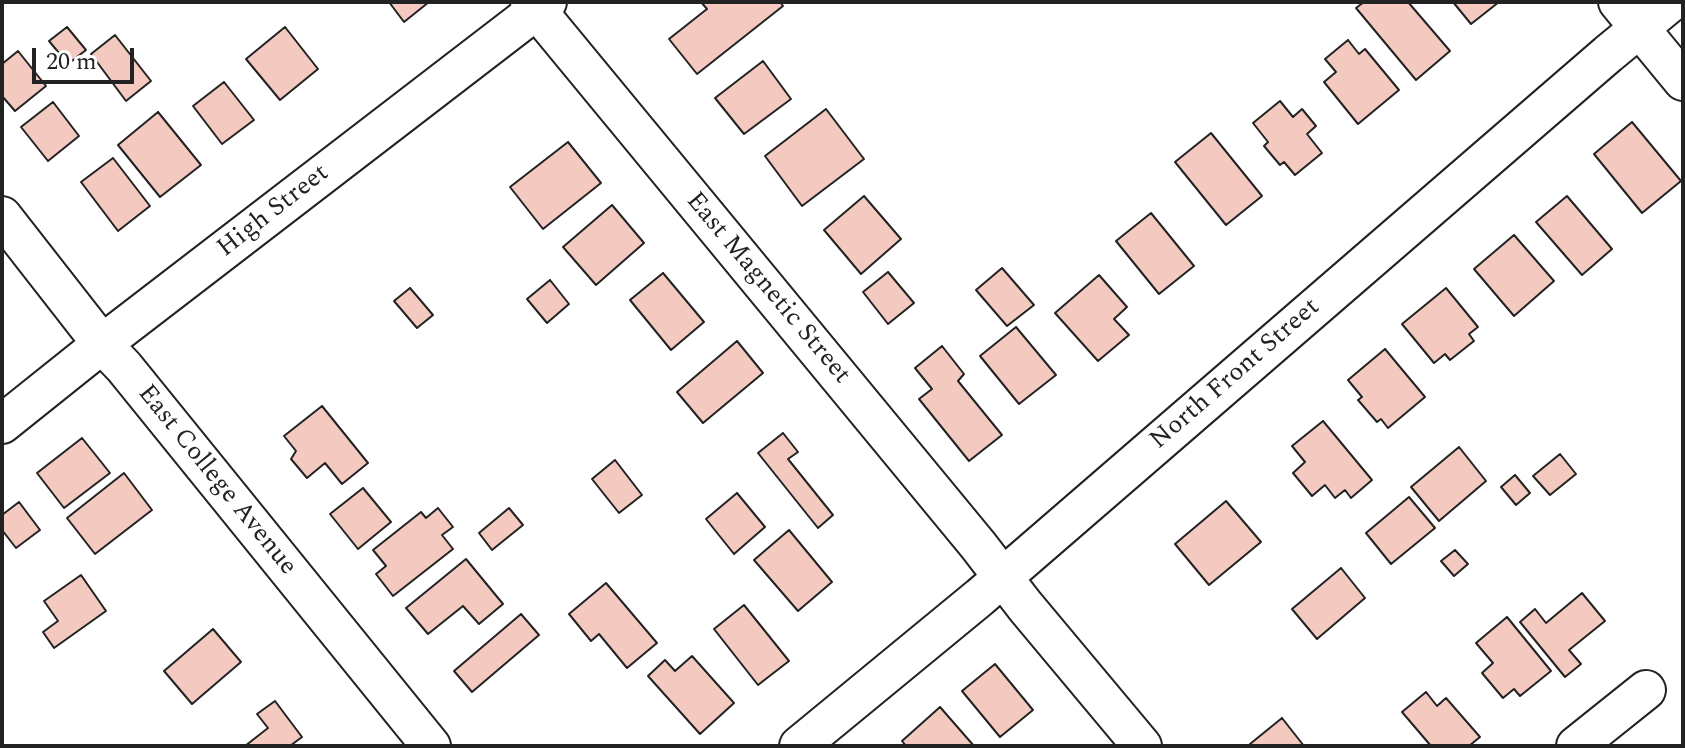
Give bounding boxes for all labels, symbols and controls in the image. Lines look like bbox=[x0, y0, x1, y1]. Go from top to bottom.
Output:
scale bar bbox=[36, 32, 138, 82]
text: 20 m bbox=[46, 44, 97, 80]
street label: High Street bbox=[212, 159, 336, 265]
street label: East Magnetic Street bbox=[678, 187, 856, 391]
street label: North Front Street bbox=[1145, 293, 1327, 457]
street label: East College Avenue bbox=[130, 379, 302, 583]

